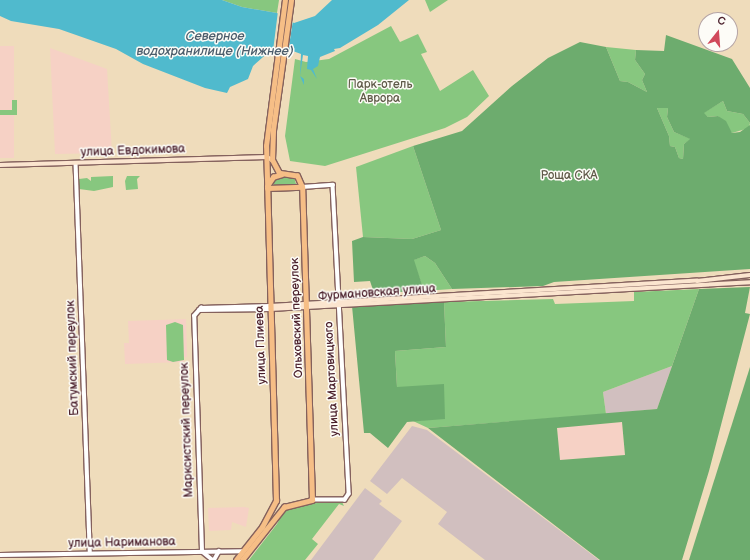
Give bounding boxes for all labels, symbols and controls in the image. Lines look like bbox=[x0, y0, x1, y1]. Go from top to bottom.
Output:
north arrow bbox=[698, 12, 738, 52]
text: С bbox=[716, 14, 727, 28]
water label: Северное водохранилище (Нижнее) bbox=[136, 29, 294, 60]
park label: Парк-отель Аврора bbox=[348, 78, 412, 106]
street label: улица Евдокимова bbox=[80, 142, 186, 160]
park label: Роща СКА bbox=[540, 169, 598, 183]
street label: Ольховский переулок bbox=[288, 258, 306, 378]
street label: Фурмановская улица bbox=[318, 282, 436, 304]
street label: Батумский переулок bbox=[64, 300, 82, 416]
street label: улица Плиева bbox=[252, 305, 270, 385]
street label: улица Мартовицкого bbox=[322, 321, 342, 437]
street label: Марксистский переулок bbox=[177, 362, 197, 498]
street label: улица Нариманова bbox=[68, 535, 176, 551]

